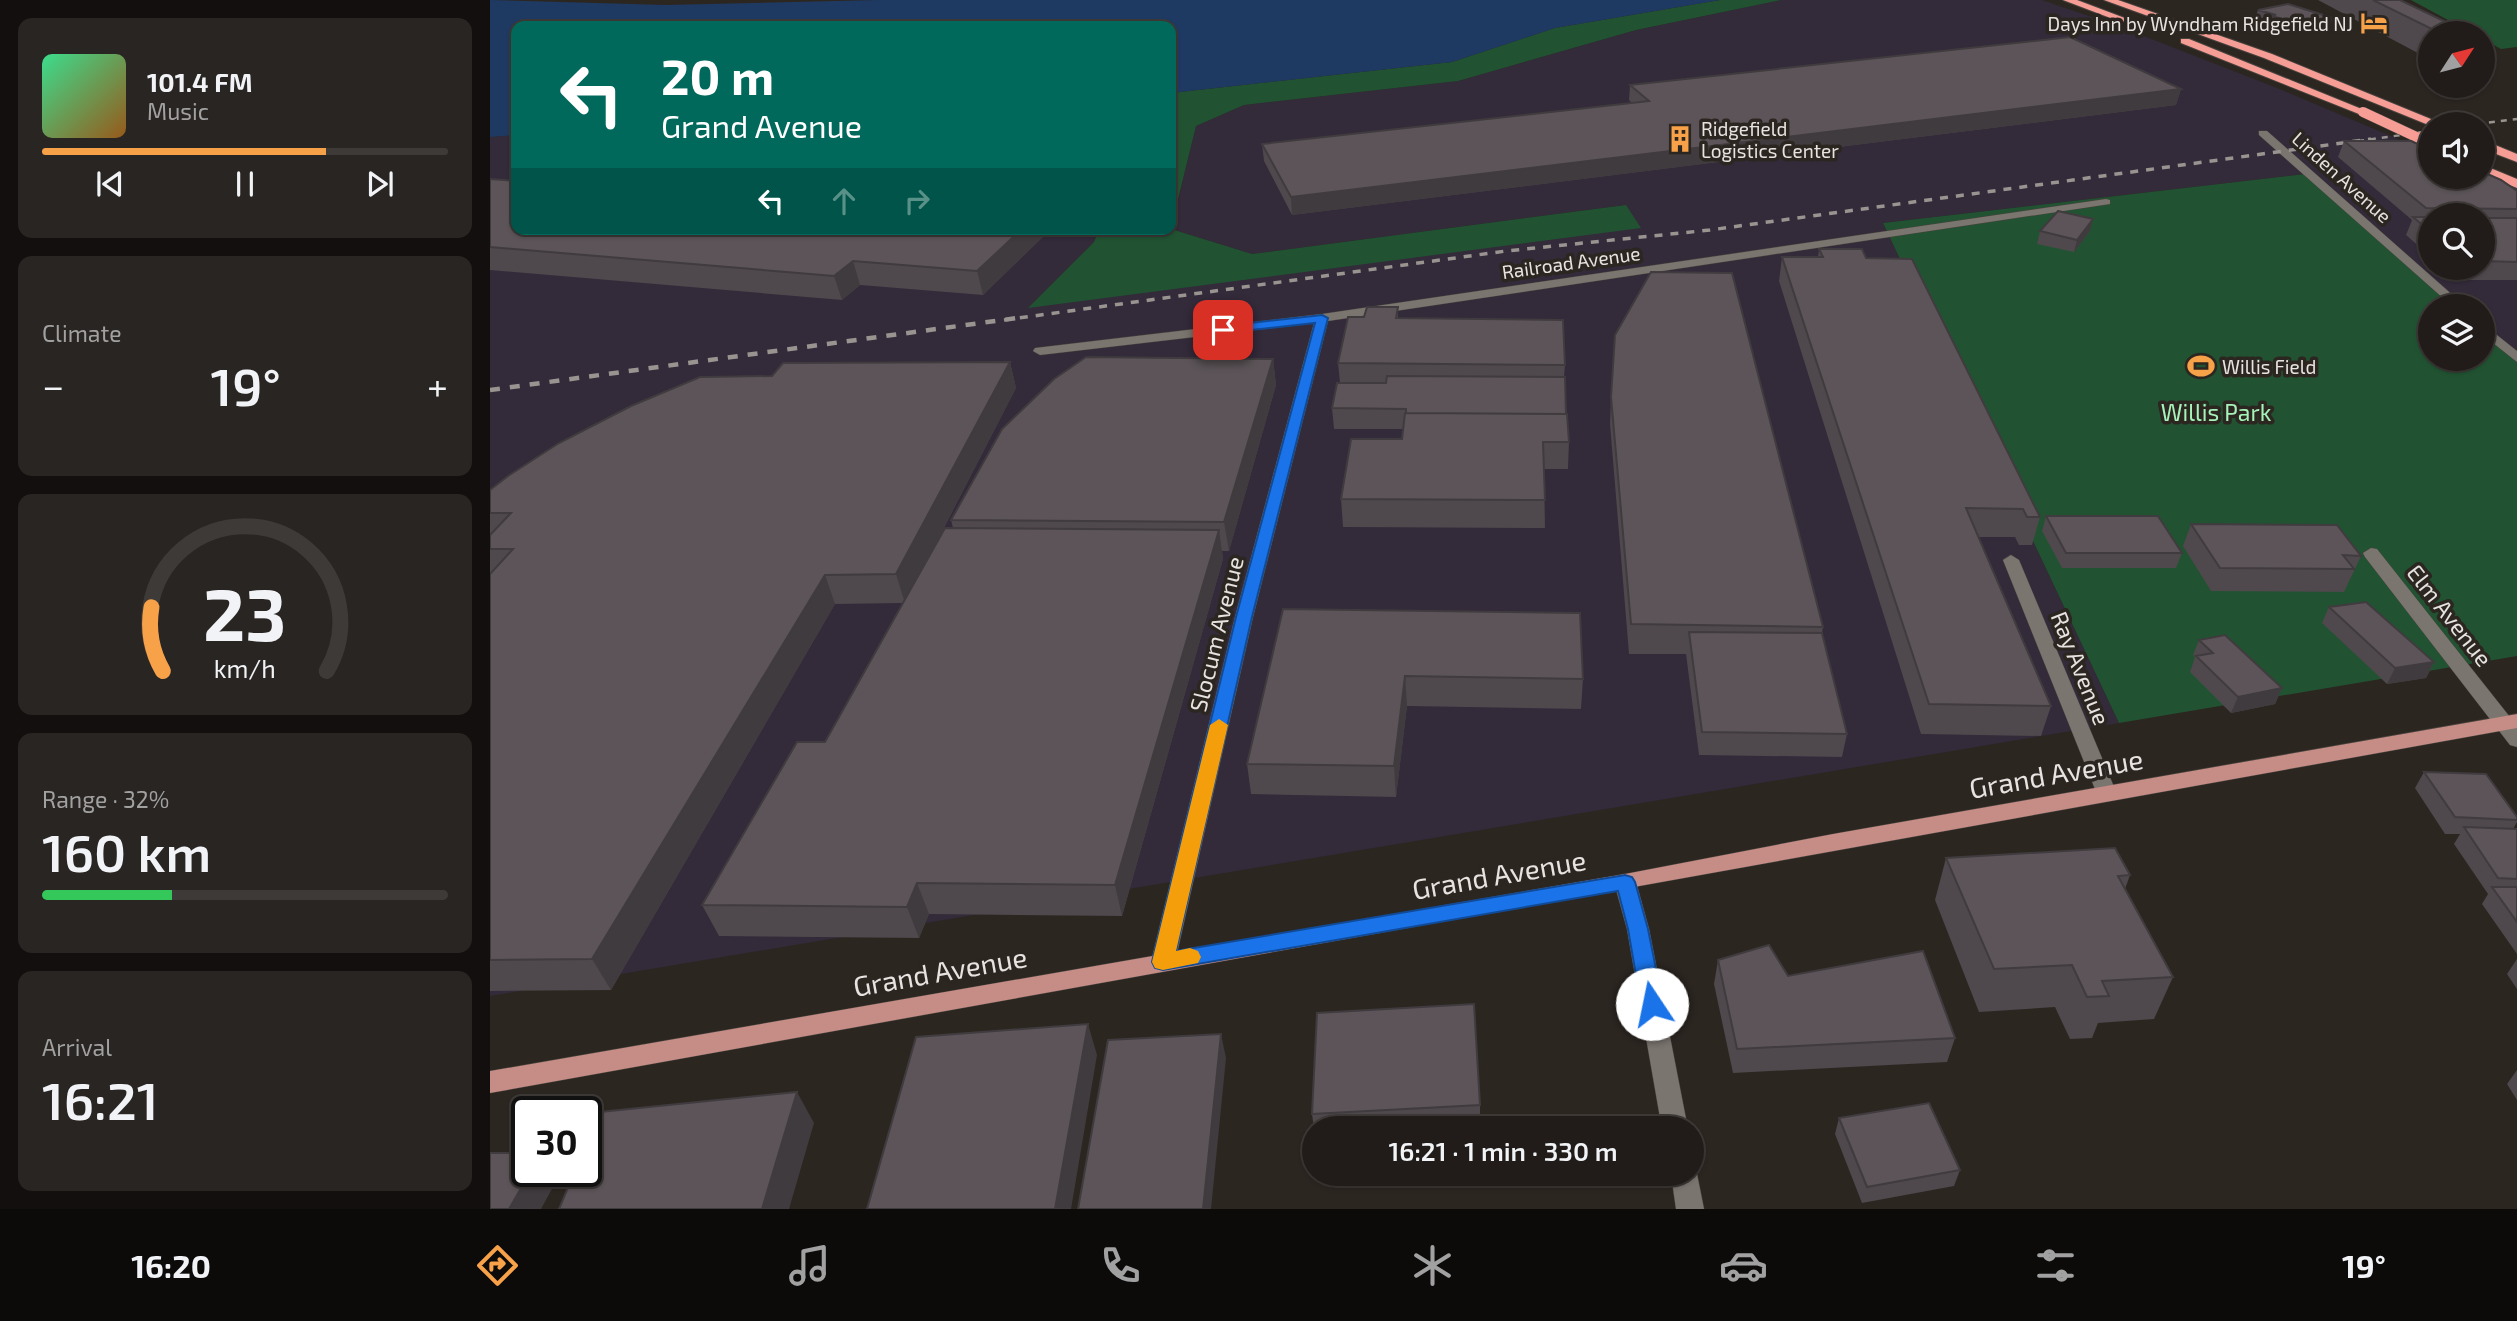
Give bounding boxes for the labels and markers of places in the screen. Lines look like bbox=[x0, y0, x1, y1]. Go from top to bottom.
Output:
hotel icon: Days Inn by Wyndham Ridgefield NJ bbox=[2359, 8, 2389, 38]
place label: Days Inn by Wyndham Ridgefield NJ bbox=[2048, 12, 2353, 35]
place label: Ridgefield Logistics Center bbox=[1701, 117, 1839, 162]
building icon: Ridgefield Logistics Center bbox=[1665, 124, 1695, 154]
pin bbox=[1193, 300, 1253, 360]
sports icon: Willis Field bbox=[2186, 351, 2216, 381]
place label: Willis Field bbox=[2222, 355, 2316, 378]

